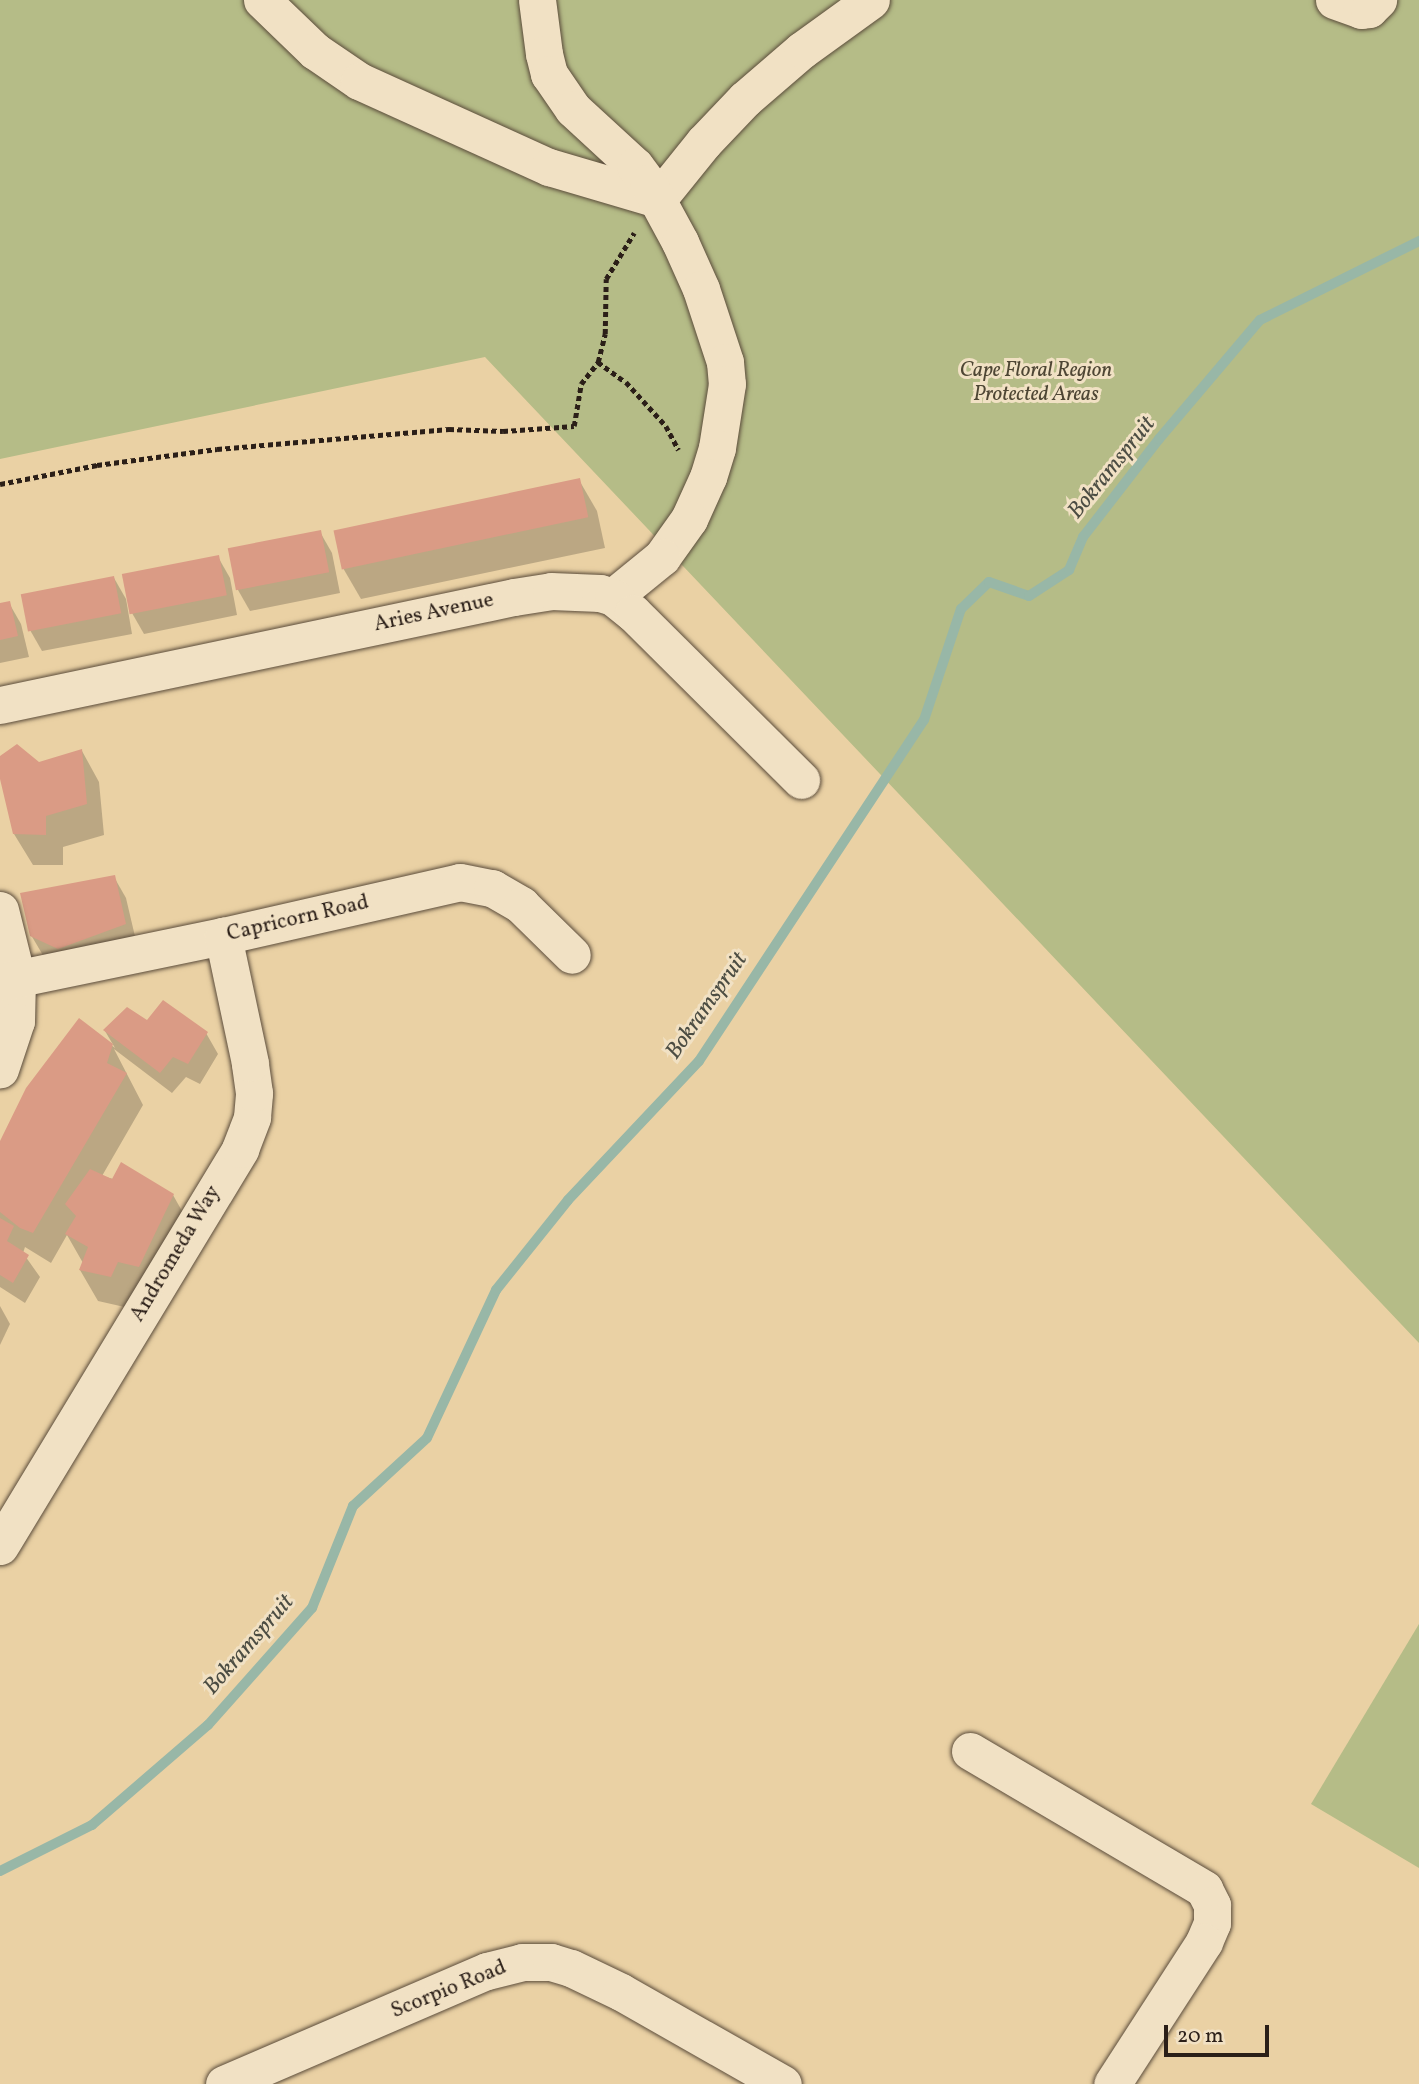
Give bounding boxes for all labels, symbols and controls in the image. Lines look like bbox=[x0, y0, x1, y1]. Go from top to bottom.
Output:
park label: Cape Floral Region Protected Areas bbox=[960, 358, 1112, 408]
water label: Bokramspruit bbox=[1062, 411, 1162, 525]
street label: Aries Avenue bbox=[372, 588, 496, 638]
street label: Capricorn Road bbox=[225, 890, 371, 948]
water label: Bokramspruit bbox=[660, 947, 754, 1065]
street label: Andromeda Way bbox=[125, 1181, 227, 1327]
water label: Bokramspruit bbox=[198, 1589, 300, 1701]
street label: Scorpio Road bbox=[388, 1955, 510, 2025]
scale bar bbox=[1167, 2010, 1272, 2054]
text: 20 m bbox=[1177, 2022, 1223, 2051]

